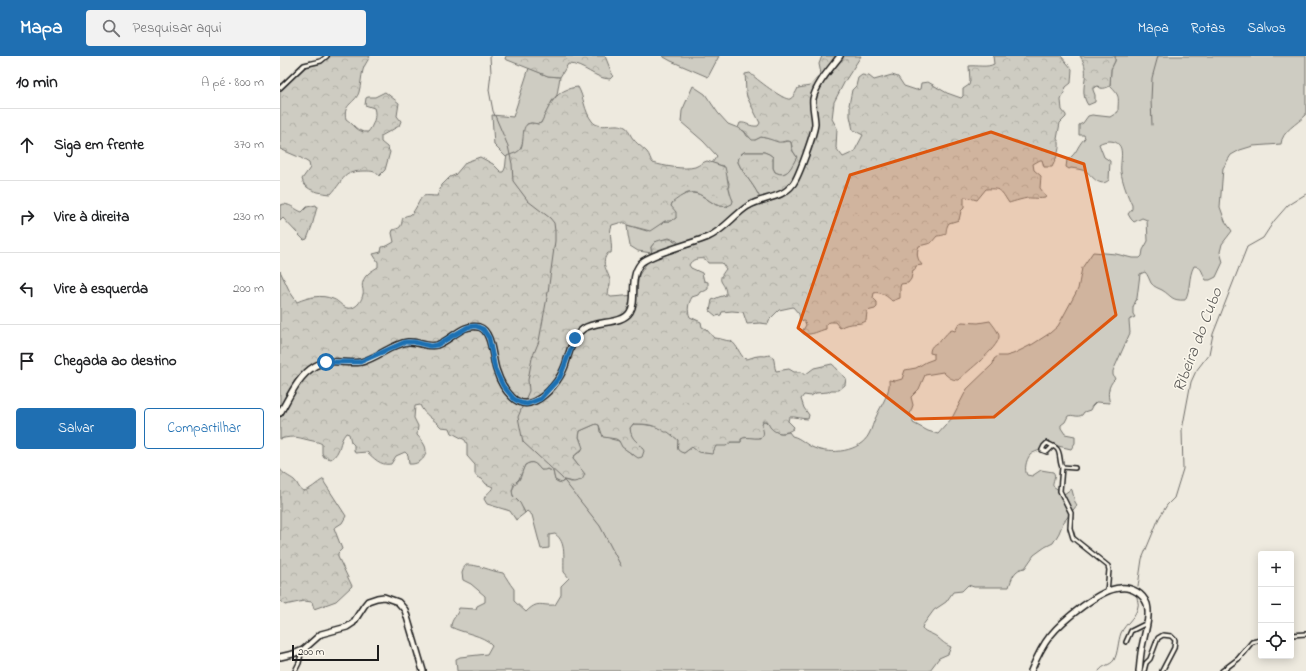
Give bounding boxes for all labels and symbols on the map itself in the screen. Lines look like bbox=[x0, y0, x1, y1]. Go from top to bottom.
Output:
water label: Ribeira do Cubo bbox=[1167, 283, 1230, 396]
route end bbox=[566, 329, 584, 347]
route start bbox=[317, 353, 335, 371]
scale bar bbox=[292, 643, 379, 662]

